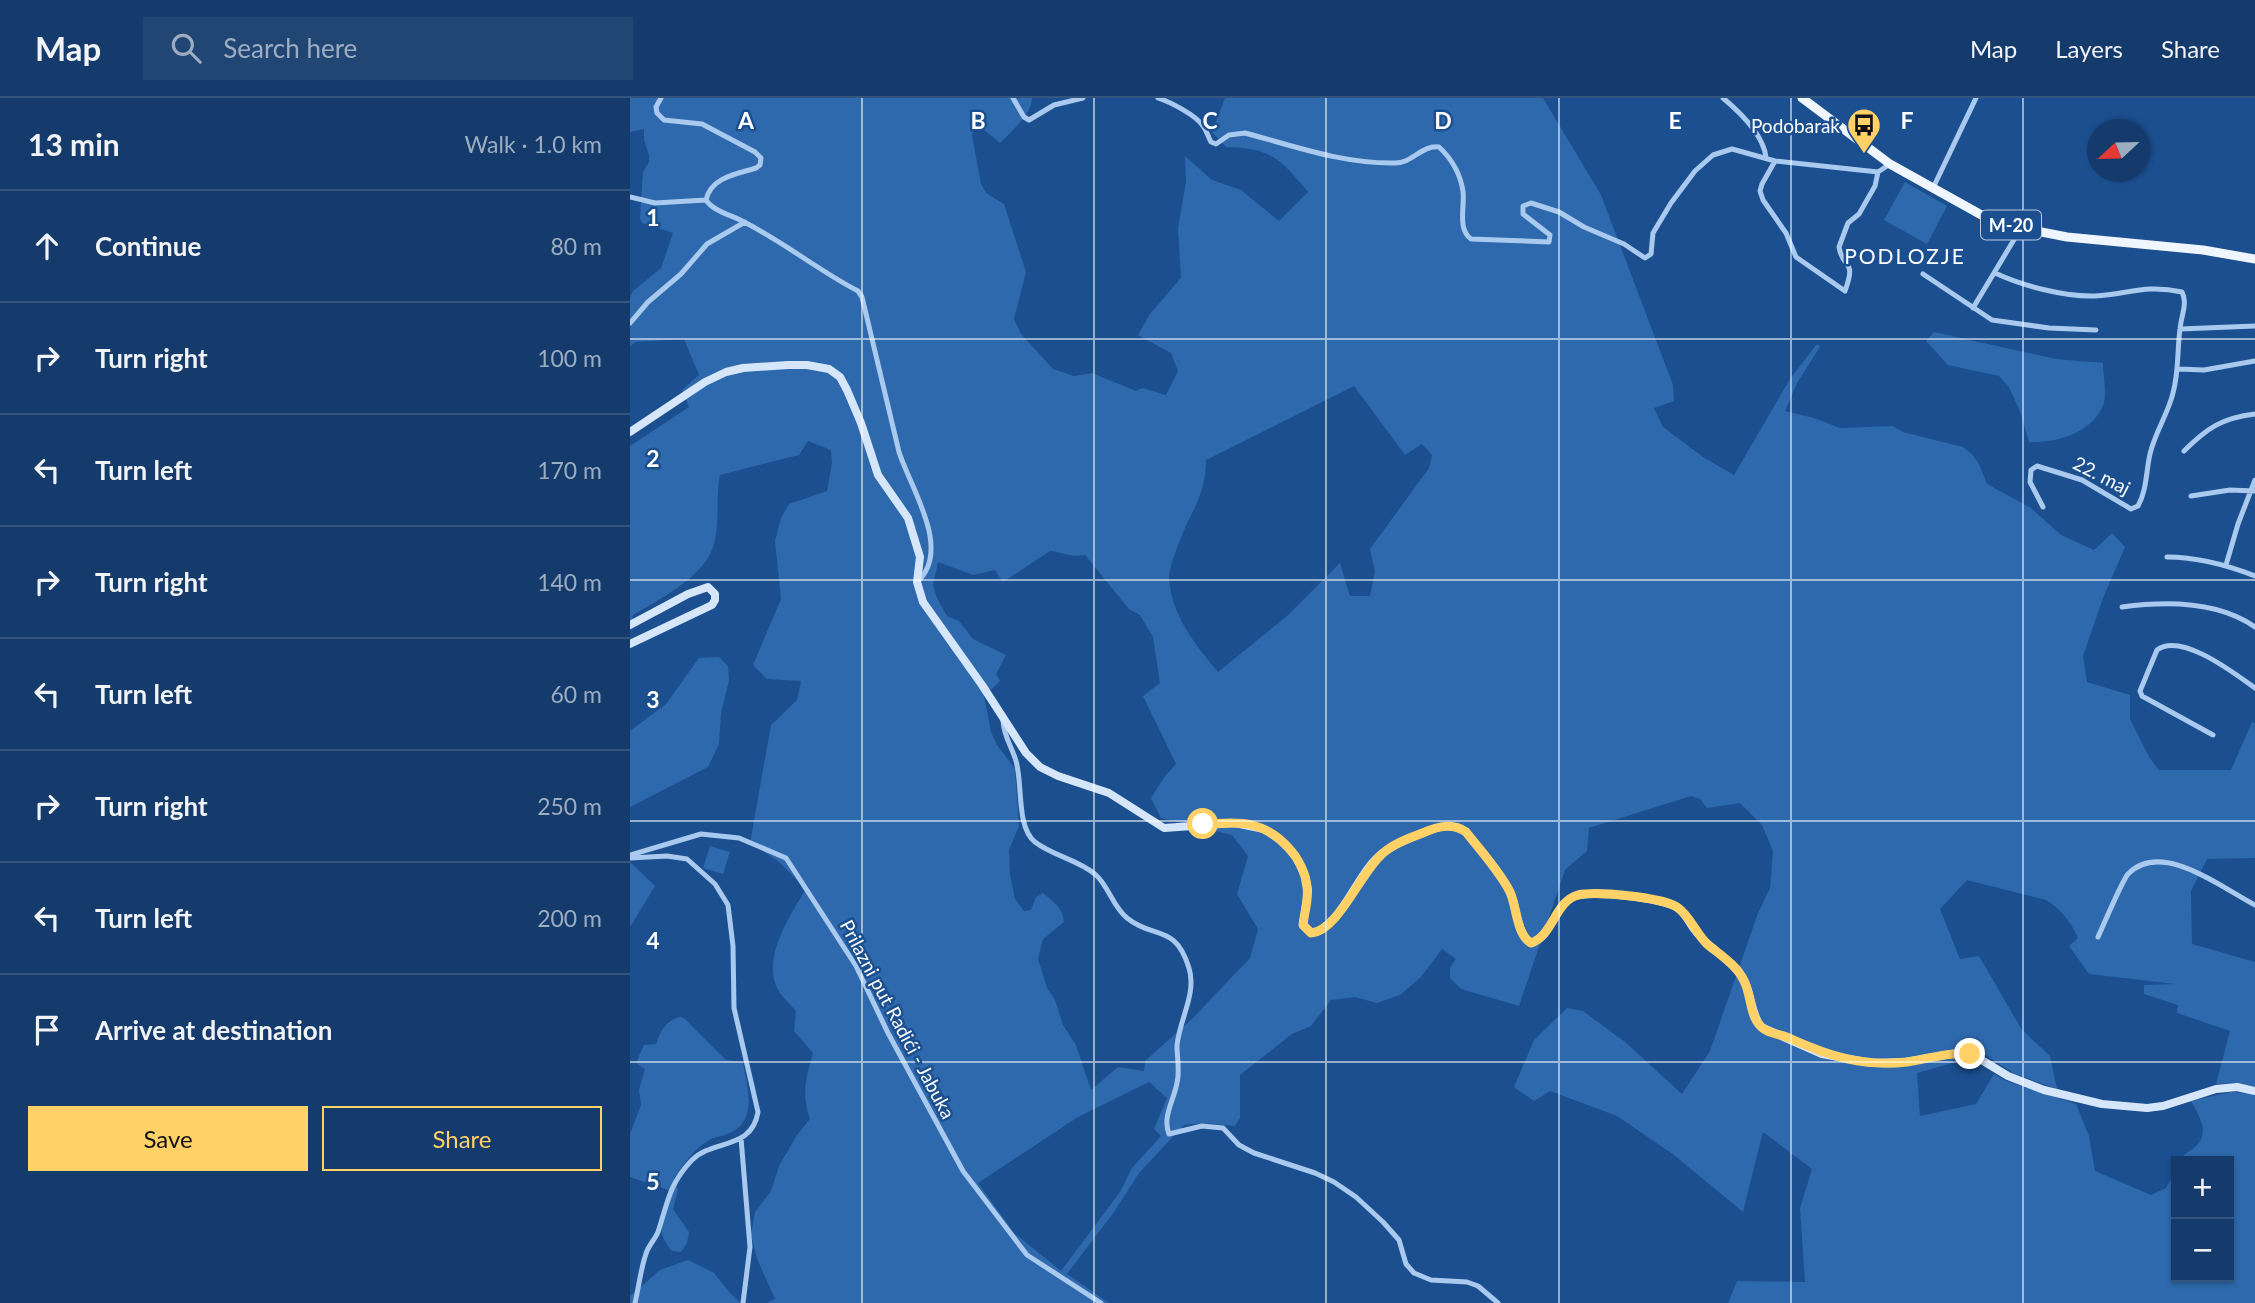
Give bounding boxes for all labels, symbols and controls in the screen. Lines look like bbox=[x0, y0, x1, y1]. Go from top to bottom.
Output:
search box bbox=[143, 17, 633, 80]
text: Map bbox=[35, 28, 101, 68]
icon: search bbox=[167, 29, 205, 67]
text: Search here bbox=[223, 32, 357, 64]
text: Map bbox=[1970, 34, 2017, 63]
text: Layers bbox=[2055, 34, 2123, 63]
text: Share bbox=[2161, 34, 2220, 63]
text: A bbox=[737, 106, 755, 134]
text: B bbox=[970, 106, 986, 134]
text: C bbox=[1202, 106, 1218, 134]
text: D bbox=[1434, 106, 1452, 134]
text: E bbox=[1668, 106, 1682, 134]
bus stop icon: Podobarak bbox=[1845, 106, 1883, 155]
text: F bbox=[1900, 106, 1914, 134]
place label: Podobarak bbox=[1751, 114, 1840, 137]
north arrow bbox=[2087, 119, 2150, 182]
text: 13 min bbox=[28, 126, 120, 162]
text: Walk · 1.0 km bbox=[465, 130, 602, 158]
text: 1 bbox=[646, 203, 660, 231]
road number: M-20 bbox=[1981, 210, 2041, 240]
icon: ahead bbox=[28, 227, 66, 265]
text: Continue bbox=[95, 230, 201, 262]
text: 80 m bbox=[551, 232, 602, 260]
district label: PODLOZJE bbox=[1844, 243, 1966, 268]
icon: right bbox=[28, 339, 66, 377]
text: Turn right bbox=[95, 342, 208, 374]
text: 100 m bbox=[537, 344, 602, 372]
text: 2 bbox=[646, 444, 660, 472]
icon: left bbox=[28, 451, 66, 489]
street label: 22. maj bbox=[2070, 451, 2134, 499]
text: Turn left bbox=[95, 454, 192, 486]
text: 170 m bbox=[537, 456, 602, 484]
icon: right bbox=[28, 563, 66, 601]
text: Turn right bbox=[95, 566, 208, 598]
text: 140 m bbox=[537, 568, 602, 596]
icon: left bbox=[28, 675, 66, 713]
text: Turn left bbox=[95, 678, 192, 710]
text: 60 m bbox=[551, 680, 602, 708]
text: 3 bbox=[646, 685, 660, 713]
icon: right bbox=[28, 787, 66, 825]
text: Turn right bbox=[95, 790, 208, 822]
text: 250 m bbox=[537, 792, 602, 820]
route start bbox=[1187, 808, 1218, 839]
icon: left bbox=[28, 899, 66, 937]
text: Turn left bbox=[95, 902, 192, 934]
text: 200 m bbox=[537, 904, 602, 932]
street label: Prilazni put Radići - Jabuka bbox=[836, 916, 960, 1122]
text: 4 bbox=[646, 926, 660, 954]
icon: arrive bbox=[28, 1011, 66, 1049]
text: Arrive at destination bbox=[95, 1014, 332, 1046]
route end bbox=[1954, 1038, 1985, 1069]
button: Save bbox=[28, 1106, 308, 1171]
button: Share bbox=[322, 1106, 602, 1171]
map controls bbox=[2171, 1156, 2234, 1282]
button: + bbox=[2171, 1156, 2234, 1219]
text: 5 bbox=[646, 1167, 660, 1195]
button: − bbox=[2171, 1219, 2234, 1282]

